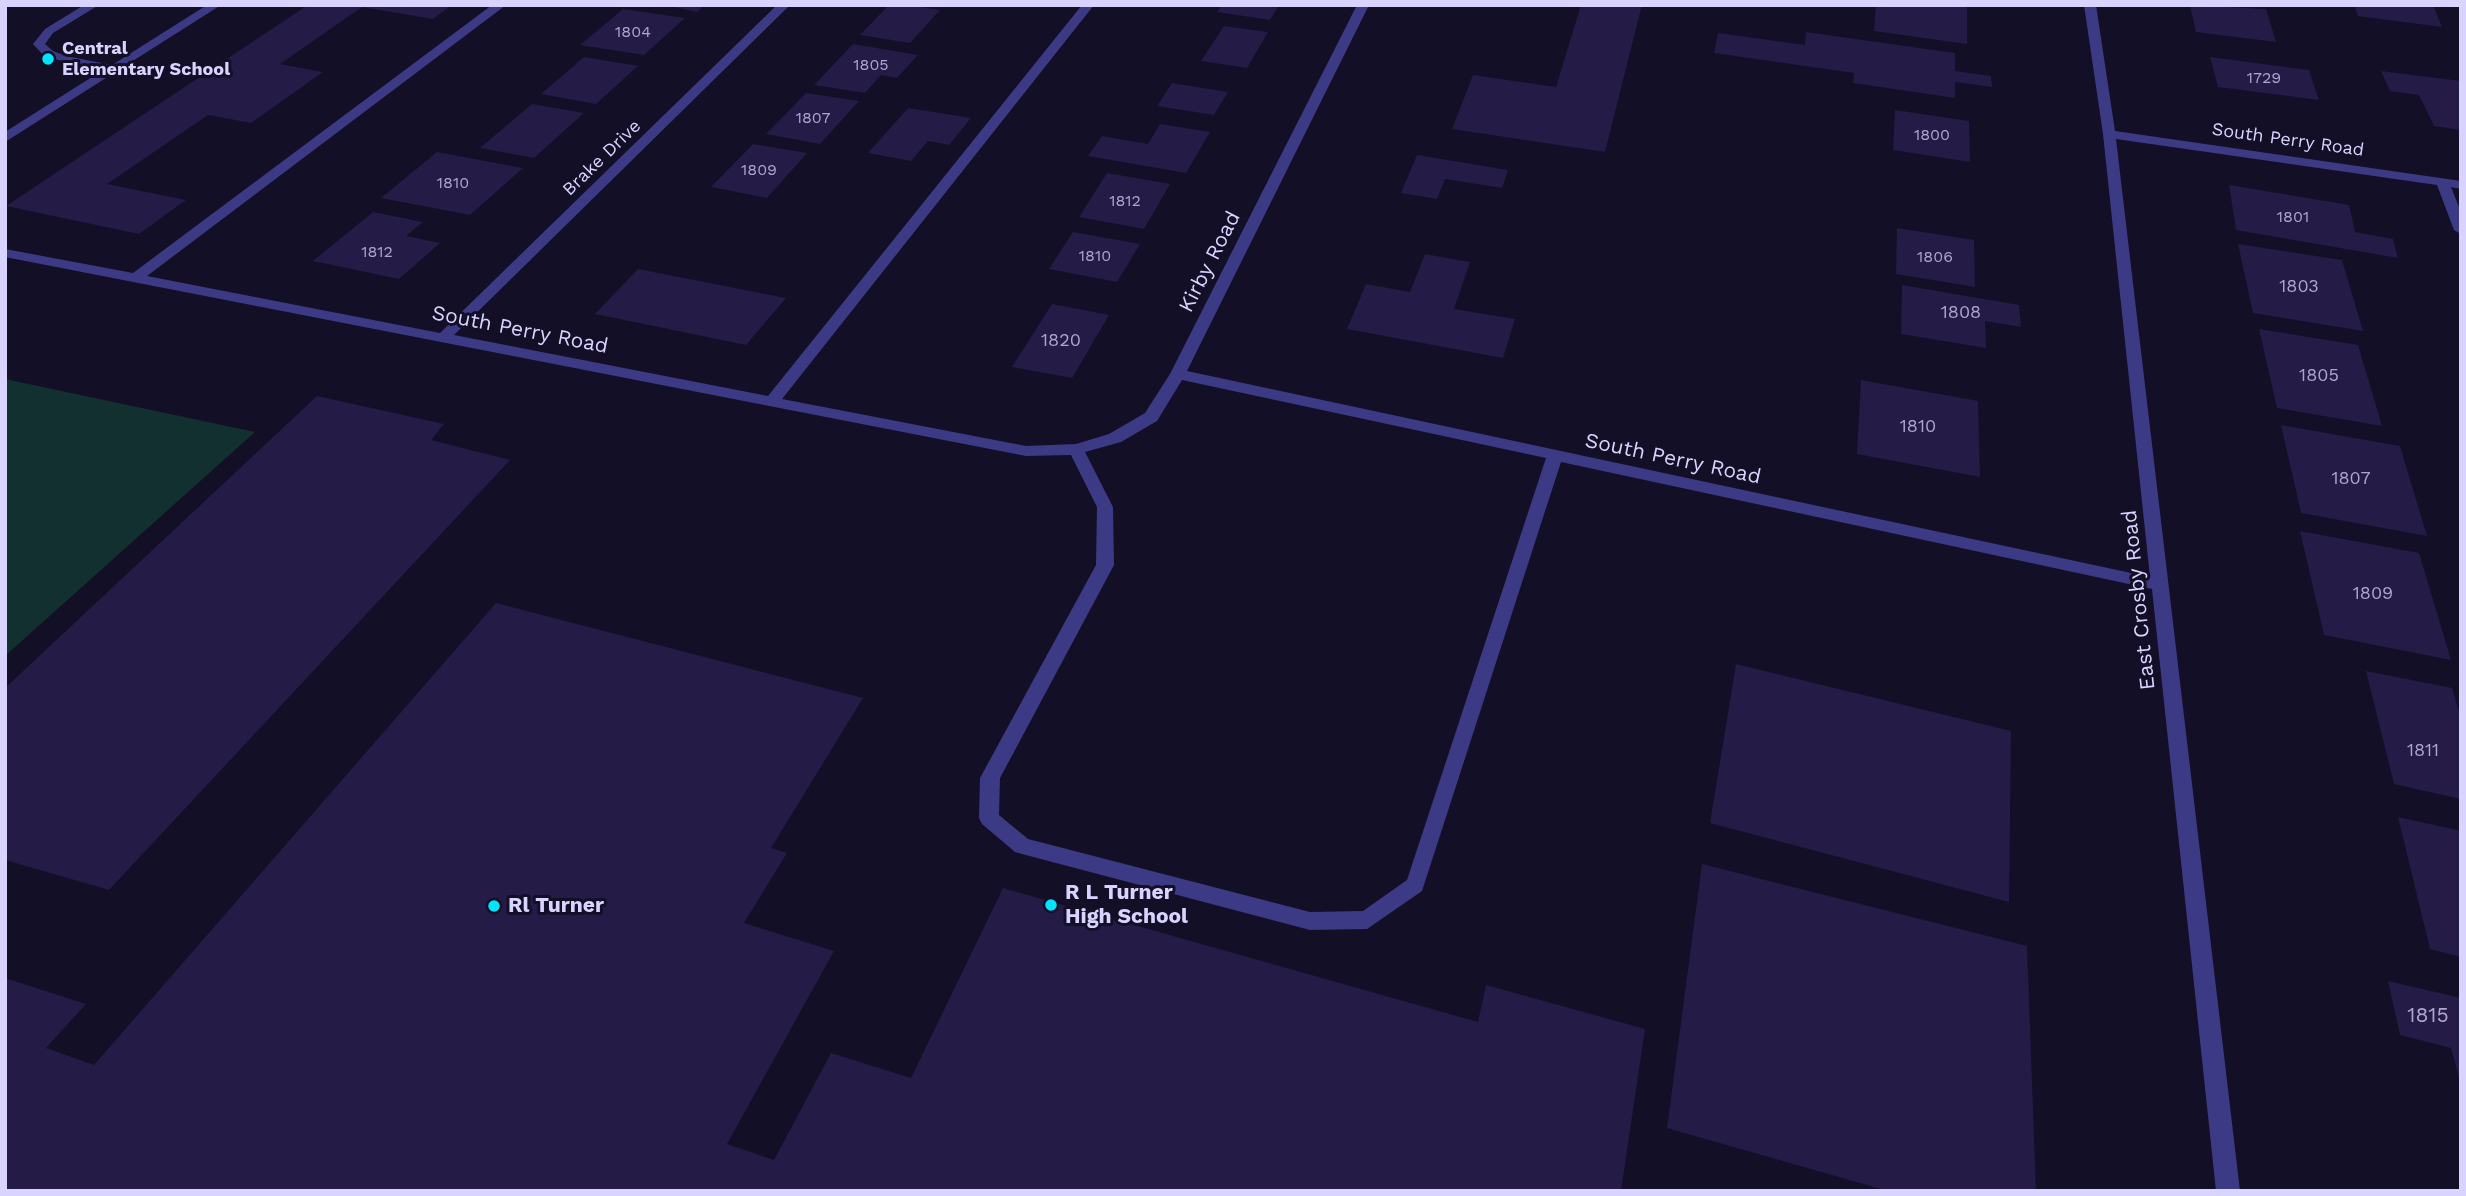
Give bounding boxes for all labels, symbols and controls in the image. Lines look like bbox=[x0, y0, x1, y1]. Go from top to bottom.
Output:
house number: 1804 bbox=[615, 22, 651, 42]
place label: Central Elementary School bbox=[62, 38, 230, 80]
marker: Central Elementary School bbox=[40, 51, 56, 67]
house number: 1805 bbox=[853, 55, 889, 75]
house number: 1729 bbox=[2247, 68, 2281, 88]
house number: 1807 bbox=[796, 108, 830, 128]
street label: Brake Drive bbox=[558, 115, 646, 201]
street label: South Perry Road bbox=[2210, 119, 2366, 161]
house number: 1800 bbox=[1914, 125, 1950, 145]
house number: 1809 bbox=[741, 160, 777, 180]
house number: 1810 bbox=[437, 173, 469, 193]
house number: 1812 bbox=[1109, 191, 1141, 211]
street label: Kirby Road bbox=[1174, 207, 1246, 317]
house number: 1801 bbox=[2277, 207, 2309, 227]
house number: 1812 bbox=[361, 242, 393, 262]
house number: 1810 bbox=[1079, 246, 1111, 266]
house number: 1806 bbox=[1917, 247, 1953, 267]
house number: 1803 bbox=[2279, 276, 2319, 298]
street label: South Perry Road bbox=[430, 301, 610, 359]
house number: 1808 bbox=[1941, 302, 1981, 324]
house number: 1820 bbox=[1041, 330, 1081, 352]
house number: 1805 bbox=[2299, 365, 2339, 387]
house number: 1810 bbox=[1900, 416, 1936, 438]
street label: South Perry Road bbox=[1583, 428, 1763, 490]
house number: 1807 bbox=[2331, 468, 2371, 490]
street label: East Crosby Road bbox=[2117, 509, 2161, 691]
house number: 1809 bbox=[2353, 583, 2393, 605]
house number: 1811 bbox=[2407, 740, 2439, 762]
place label: R L Turner High School bbox=[1065, 880, 1188, 930]
place label: Rl Turner bbox=[508, 893, 604, 919]
marker: R L Turner High School bbox=[1043, 897, 1059, 913]
marker: Rl Turner bbox=[486, 898, 502, 914]
house number: 1815 bbox=[2407, 1003, 2449, 1029]

